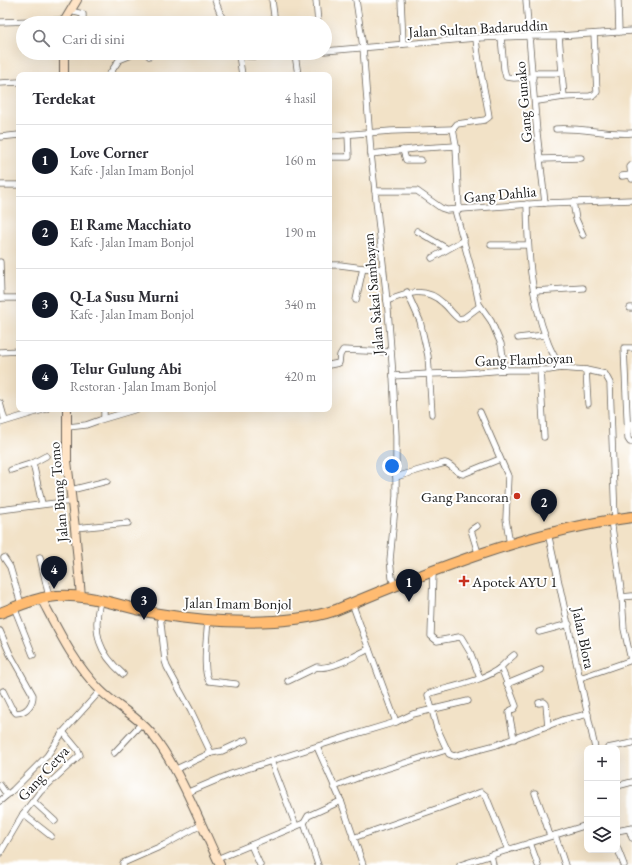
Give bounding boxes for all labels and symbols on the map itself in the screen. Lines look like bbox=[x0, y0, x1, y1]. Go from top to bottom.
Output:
street label: Jalan Sultan Badaruddin bbox=[406, 15, 548, 41]
street label: Gang Gunako bbox=[510, 61, 536, 143]
street label: Gang Dahlia bbox=[463, 181, 537, 207]
street label: Jalan Sakai Sambayan bbox=[358, 232, 388, 358]
street label: Gang Flamboyan bbox=[475, 348, 574, 370]
street label: Jalan Bung Tomo bbox=[44, 441, 72, 545]
your location bbox=[382, 456, 402, 476]
place label: Gang Pancoran bbox=[421, 487, 509, 506]
pin: 2 bbox=[531, 489, 557, 522]
marker: Gang Pancoran bbox=[512, 491, 522, 501]
pin: 4 bbox=[41, 556, 67, 589]
pin: 1 bbox=[396, 569, 422, 602]
place label: Apotek AYU 1 bbox=[471, 572, 557, 591]
marker: Apotek AYU 1 bbox=[459, 576, 469, 586]
pin: 3 bbox=[131, 587, 157, 620]
street label: Jalan Imam Bonjol bbox=[182, 593, 292, 613]
street label: Jalan Blora bbox=[568, 604, 600, 671]
street label: Gang Cetya bbox=[13, 741, 73, 805]

